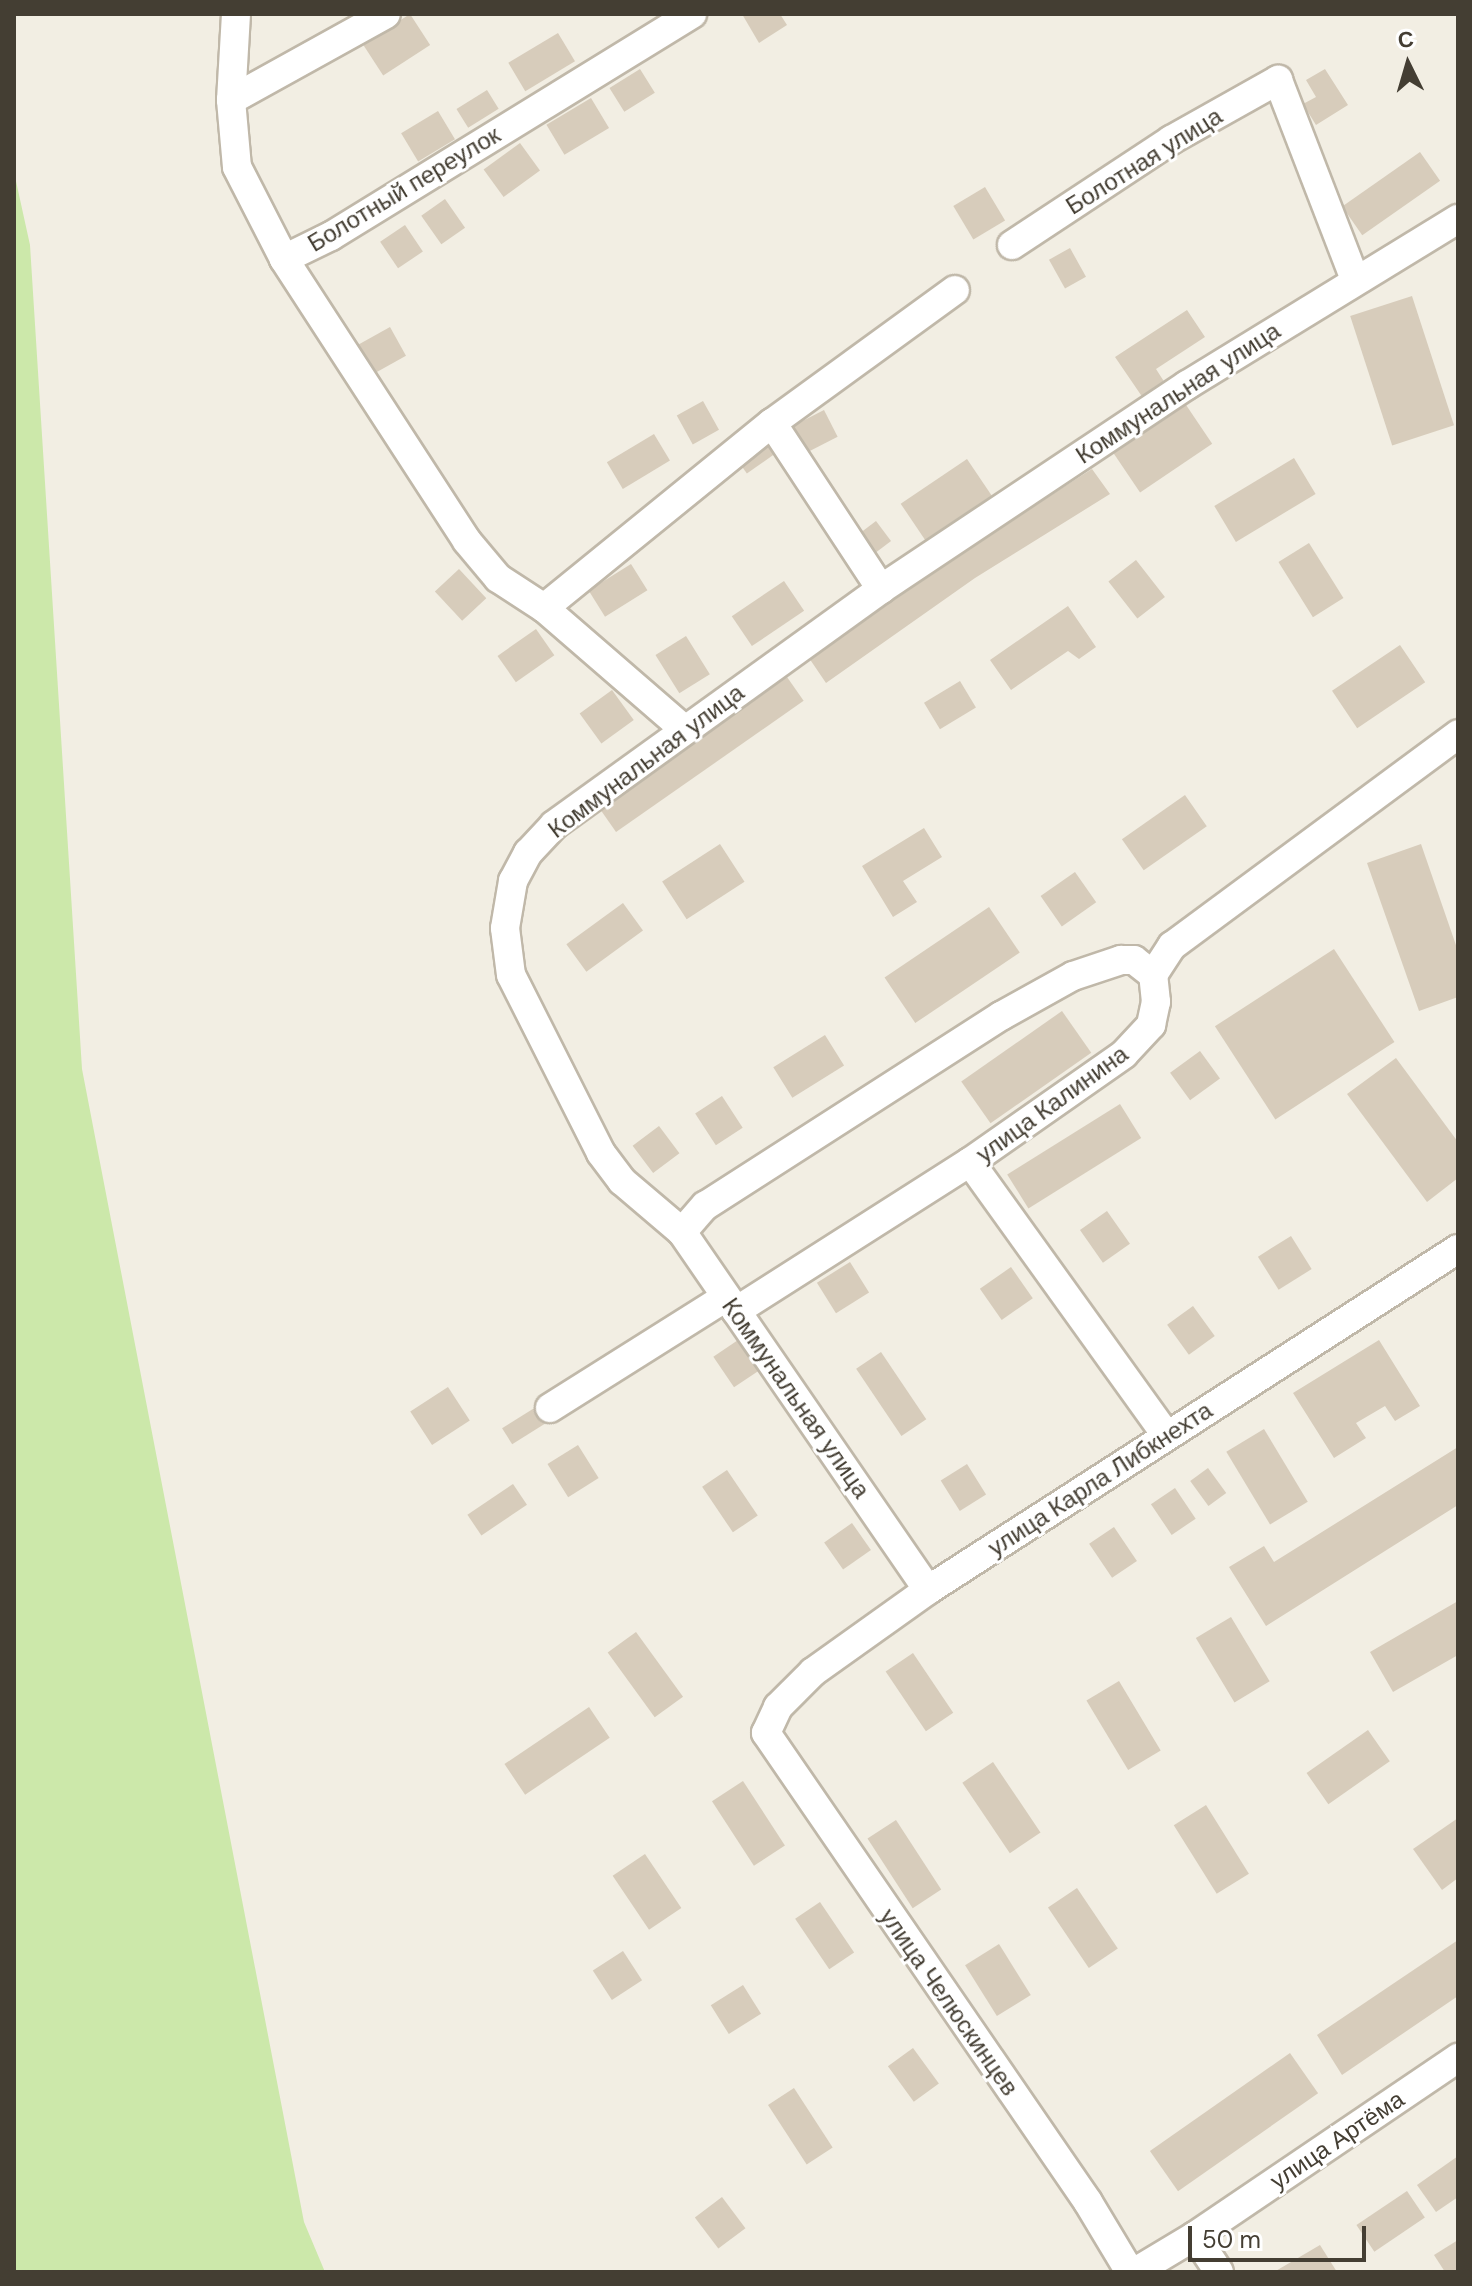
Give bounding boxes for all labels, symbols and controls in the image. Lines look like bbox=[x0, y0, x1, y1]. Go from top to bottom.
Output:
north arrow bbox=[1368, 24, 1448, 104]
text: С bbox=[1397, 24, 1415, 55]
street label: Болотная улица bbox=[1061, 101, 1227, 221]
street label: Болотный переулок bbox=[303, 120, 505, 258]
street label: Коммунальная улица bbox=[1070, 316, 1286, 470]
street label: Коммунальная улица bbox=[542, 678, 750, 844]
street label: улица Калинина bbox=[971, 1039, 1133, 1169]
street label: Коммунальная улица bbox=[716, 1292, 876, 1504]
street label: улица Карла Либкнехта bbox=[983, 1396, 1217, 1562]
street label: улица Челюскинцев bbox=[874, 1903, 1024, 2101]
street label: улица Артёма bbox=[1265, 2085, 1409, 2195]
scale bar bbox=[1192, 2210, 1370, 2260]
text: 50 m bbox=[1202, 2224, 1261, 2255]

